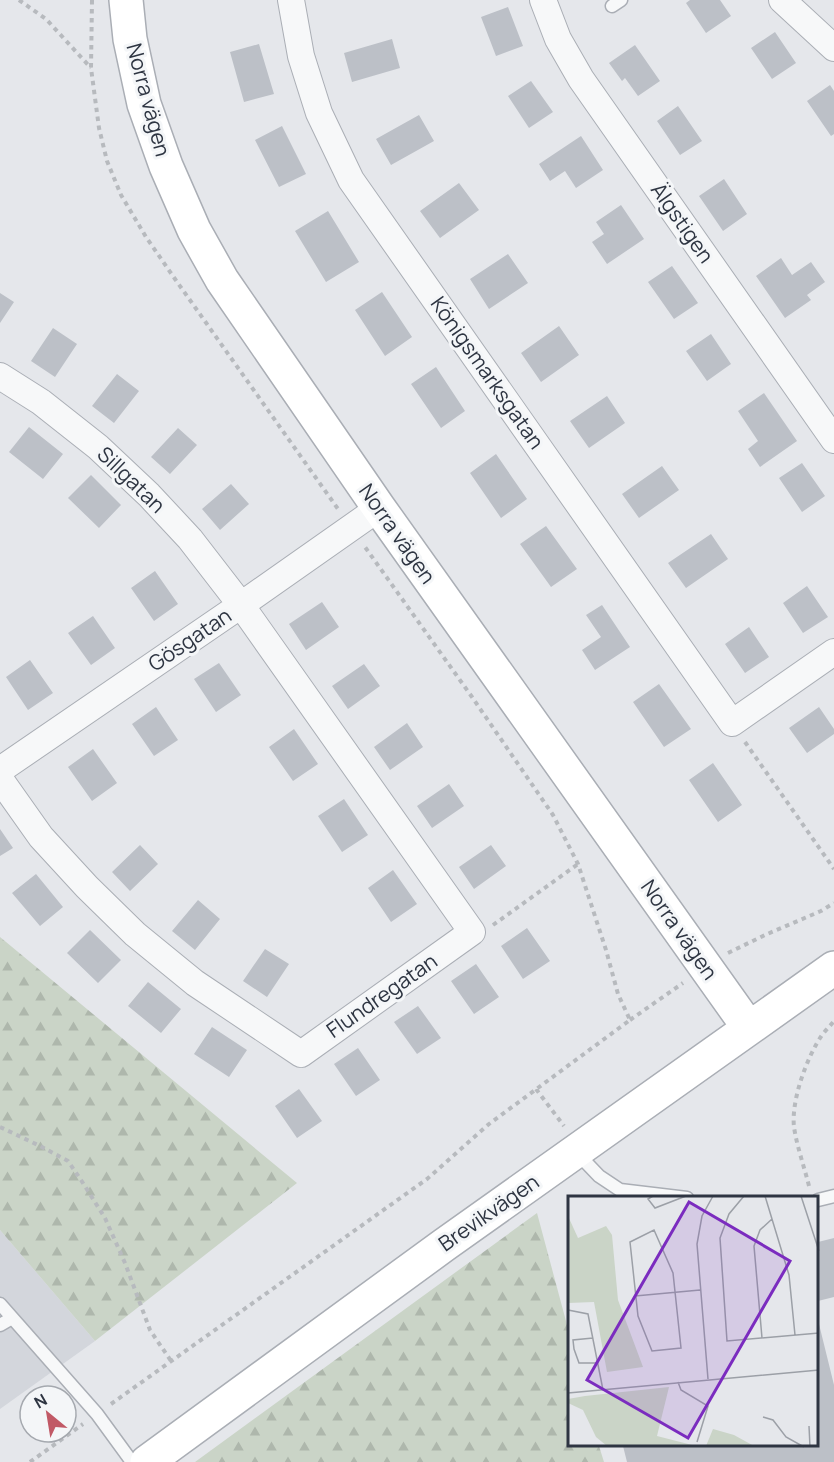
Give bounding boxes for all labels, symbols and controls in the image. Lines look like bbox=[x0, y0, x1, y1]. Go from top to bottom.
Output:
street label: Norra vägen bbox=[120, 40, 177, 159]
street label: Älgstigen bbox=[645, 177, 721, 268]
street label: Königsmarksgatan bbox=[425, 291, 551, 454]
street label: Sillgatan bbox=[92, 440, 172, 519]
street label: Norra vägen bbox=[353, 478, 443, 589]
street label: Gösgatan bbox=[142, 601, 237, 677]
street label: Norra vägen bbox=[635, 874, 725, 985]
street label: Flundregatan bbox=[321, 947, 442, 1044]
street label: Brevikvägen bbox=[433, 1167, 544, 1257]
inset map bbox=[568, 1196, 819, 1447]
north arrow bbox=[18, 1384, 78, 1444]
text: N bbox=[30, 1389, 51, 1413]

